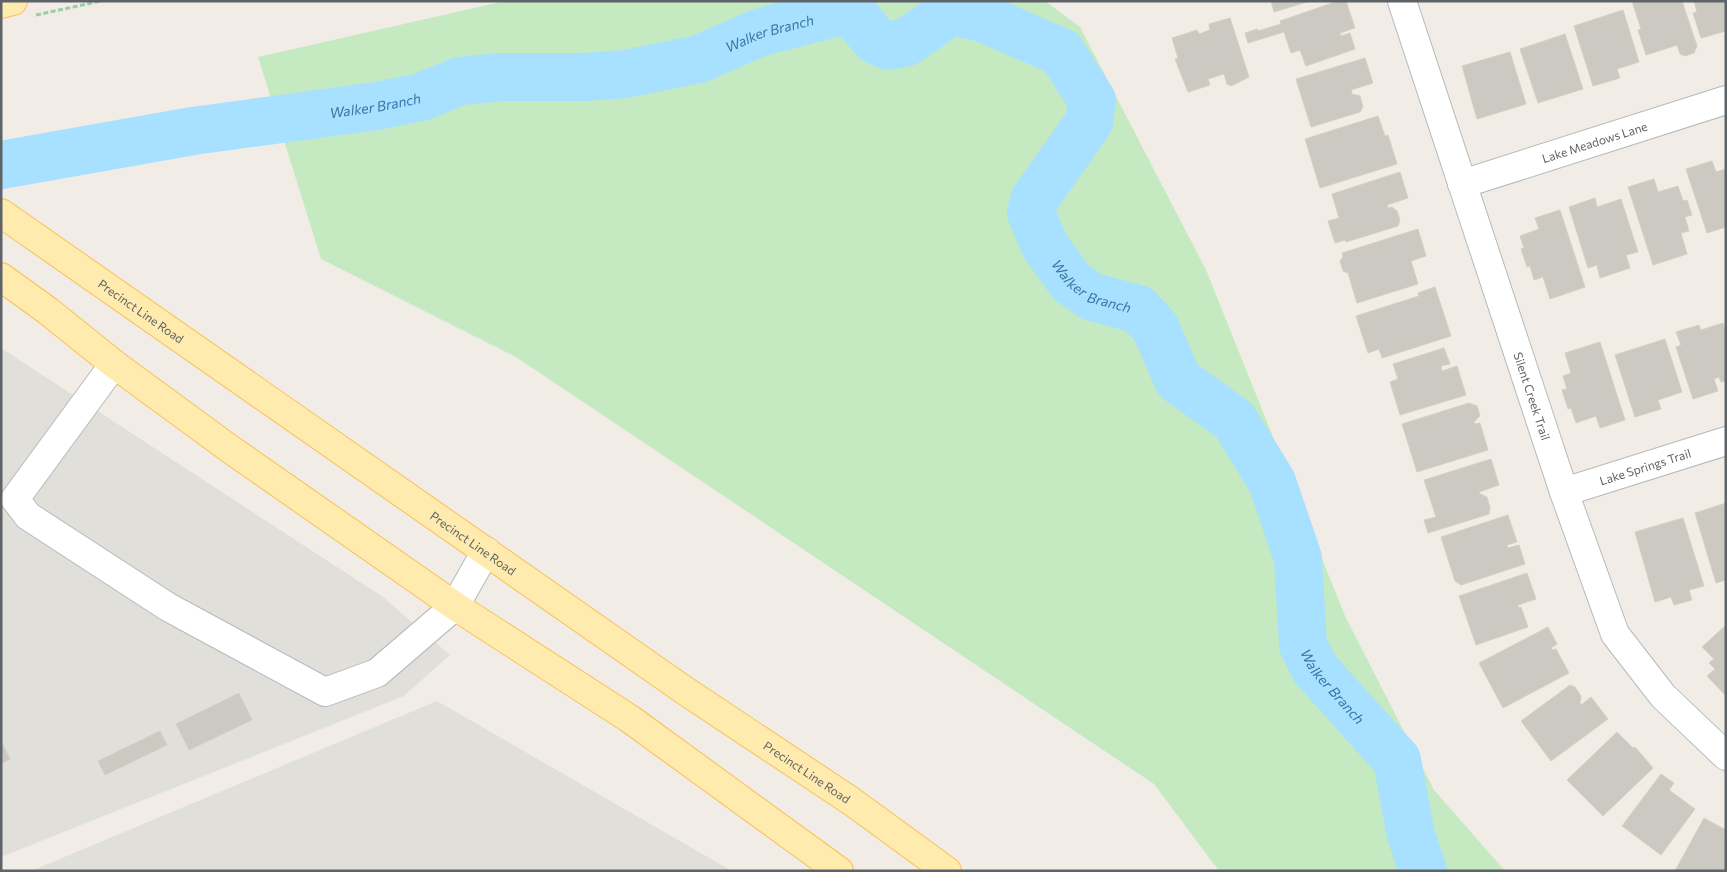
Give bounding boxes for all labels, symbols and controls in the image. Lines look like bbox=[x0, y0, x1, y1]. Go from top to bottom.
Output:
water label: Walker Branch bbox=[723, 10, 815, 55]
water label: Walker Branch bbox=[328, 89, 422, 121]
street label: Lake Meadows Lane bbox=[1540, 119, 1649, 165]
water label: Walker Branch bbox=[1049, 256, 1133, 315]
street label: Precinct Line Road bbox=[96, 276, 187, 346]
street label: Silent Creek Trail bbox=[1511, 350, 1553, 442]
street label: Lake Springs Trail bbox=[1598, 446, 1693, 487]
street label: Precinct Line Road bbox=[428, 508, 519, 578]
water label: Walker Branch bbox=[1298, 646, 1368, 727]
street label: Precinct Line Road bbox=[761, 738, 853, 806]

